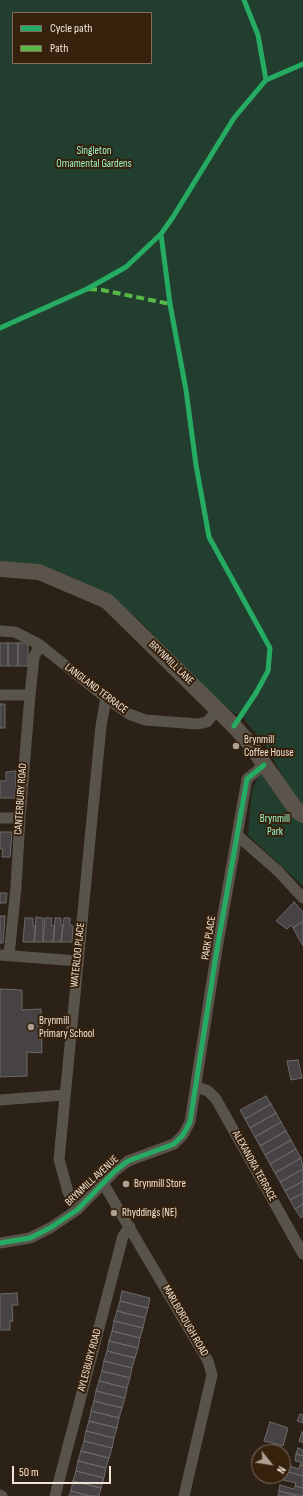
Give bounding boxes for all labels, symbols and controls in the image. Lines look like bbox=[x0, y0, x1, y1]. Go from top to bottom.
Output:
legend bbox=[12, 12, 152, 64]
text: Cycle path bbox=[50, 21, 92, 36]
text: Path bbox=[50, 41, 68, 56]
park label: Singleton Ornamental Gardens bbox=[56, 144, 132, 170]
street label: BRYNMILL LANE bbox=[146, 638, 196, 688]
street label: LANGLAND TERRACE bbox=[62, 661, 130, 717]
place label: Brynmill Coffee House bbox=[244, 733, 294, 759]
marker: Brynmill Coffee House bbox=[231, 741, 241, 751]
street label: CANTERBURY ROAD bbox=[12, 763, 30, 835]
park label: Brynmill Park bbox=[260, 812, 290, 838]
street label: PARK PLACE bbox=[199, 915, 219, 961]
street label: WATERLOO PLACE bbox=[68, 922, 88, 988]
place label: Brynmill Primary School bbox=[39, 1014, 94, 1040]
marker: Brynmill Primary School bbox=[26, 1022, 36, 1032]
street label: ALEXANDRA TERRACE bbox=[229, 1128, 279, 1204]
street label: BRYNMILL AVENUE bbox=[63, 1153, 121, 1209]
place label: Brynmill Store bbox=[134, 1177, 186, 1191]
marker: Brynmill Store bbox=[121, 1179, 131, 1189]
place label: Rhyddings (NE) bbox=[122, 1206, 177, 1220]
marker: Rhyddings (NE) bbox=[109, 1208, 119, 1218]
street label: MARLBOROUGH ROAD bbox=[159, 1283, 211, 1359]
street label: AYLESBURY ROAD bbox=[75, 1327, 105, 1393]
north arrow bbox=[251, 1444, 291, 1484]
scale bar bbox=[14, 1458, 113, 1484]
text: N bbox=[274, 1464, 288, 1476]
text: 50 m bbox=[19, 1465, 39, 1480]

